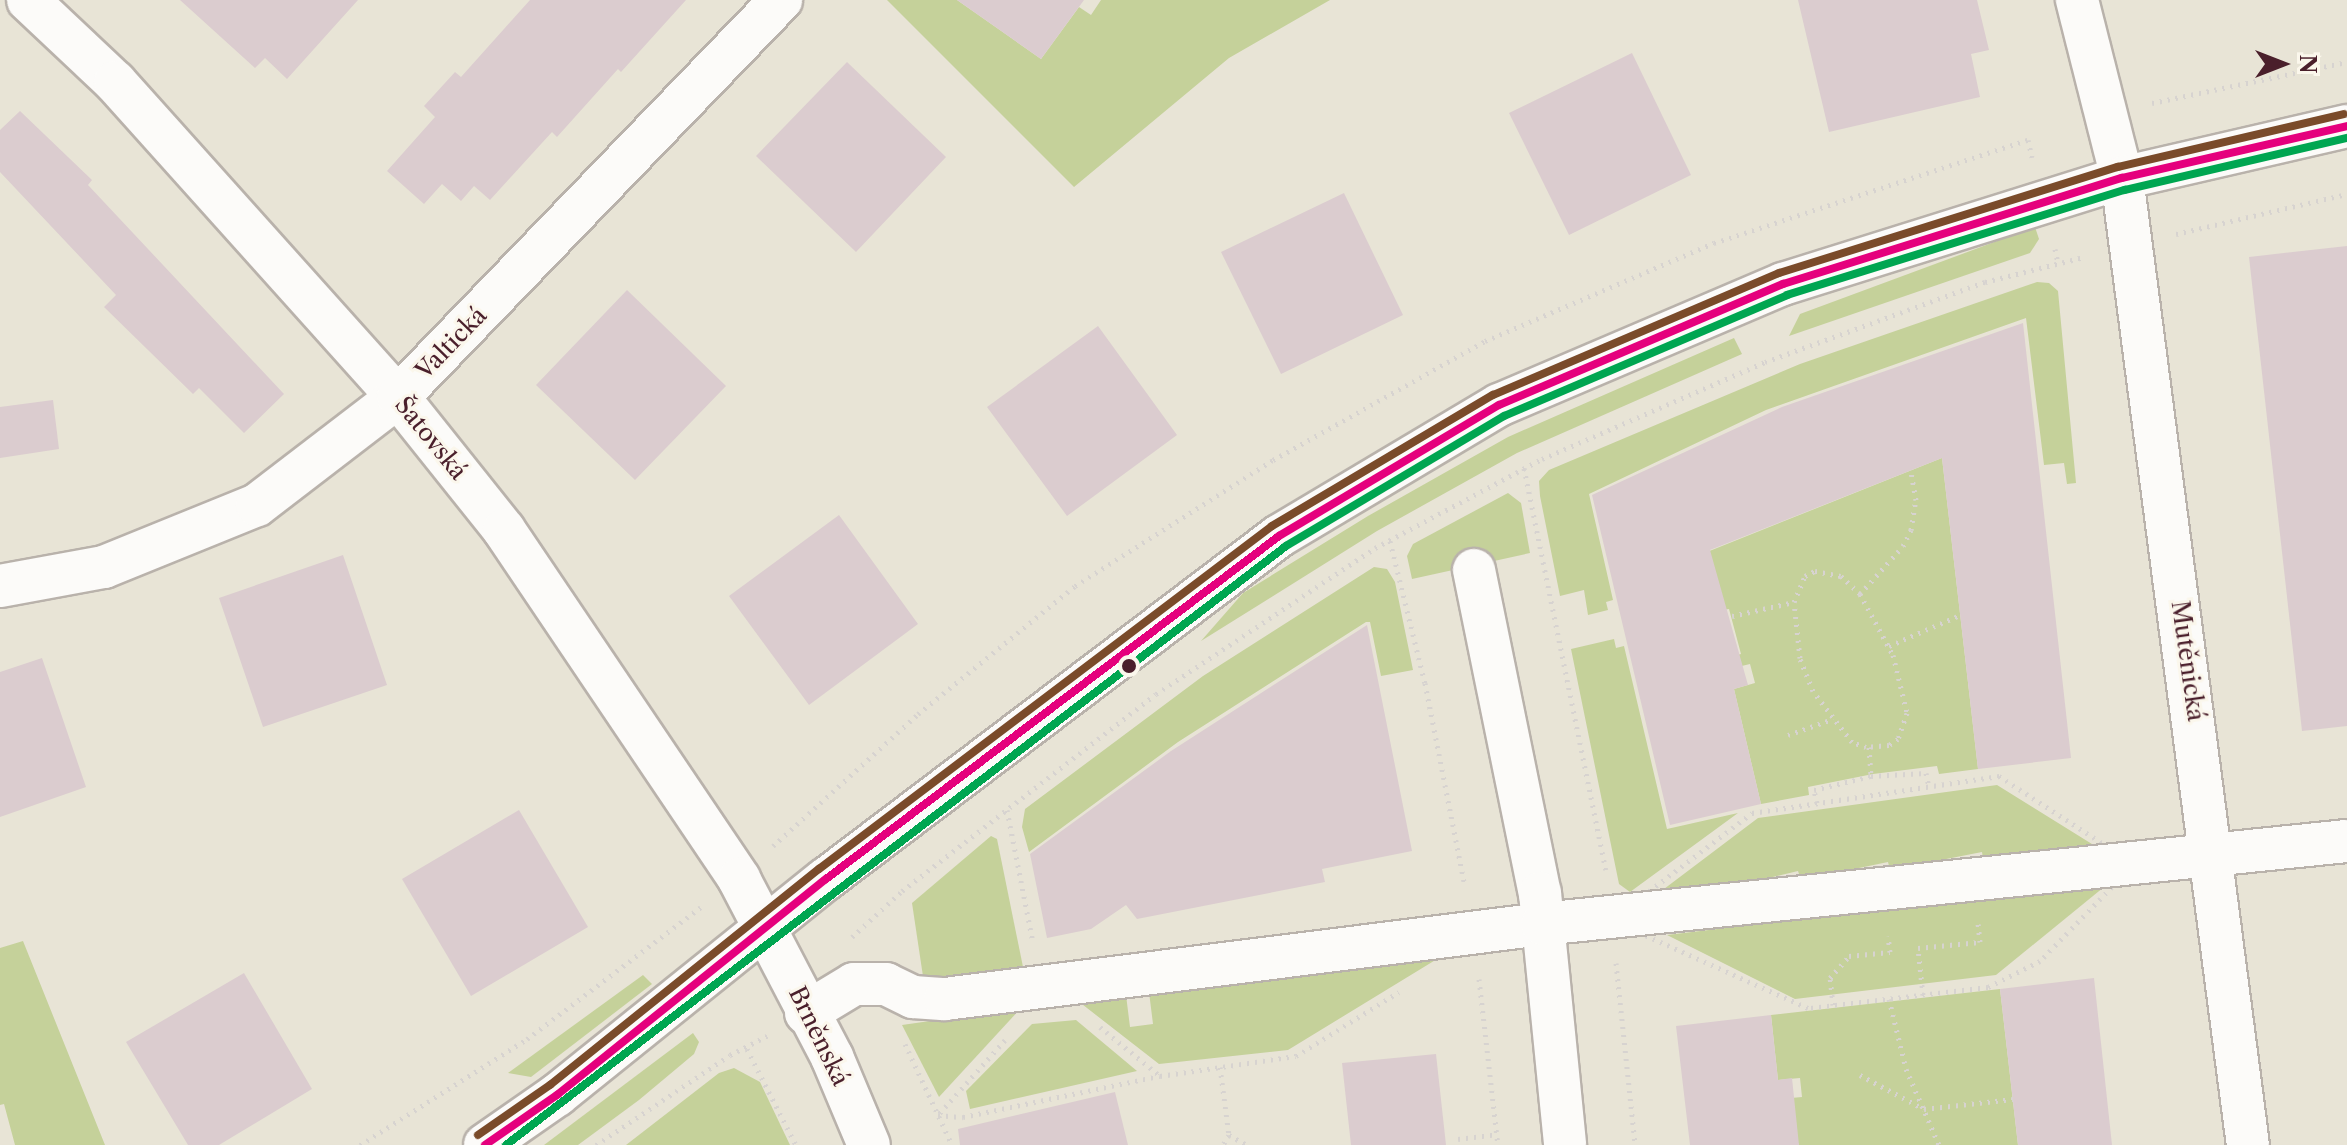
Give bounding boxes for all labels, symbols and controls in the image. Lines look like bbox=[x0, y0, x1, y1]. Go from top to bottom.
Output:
north arrow bbox=[2243, 24, 2323, 104]
text: N bbox=[2294, 54, 2321, 74]
street label: Valtická bbox=[410, 301, 492, 385]
street label: Šatovská bbox=[389, 391, 473, 485]
street label: Mutěnická bbox=[2165, 599, 2211, 723]
unlabelled marker bbox=[1121, 658, 1137, 674]
street label: Brněnská bbox=[783, 982, 855, 1090]

